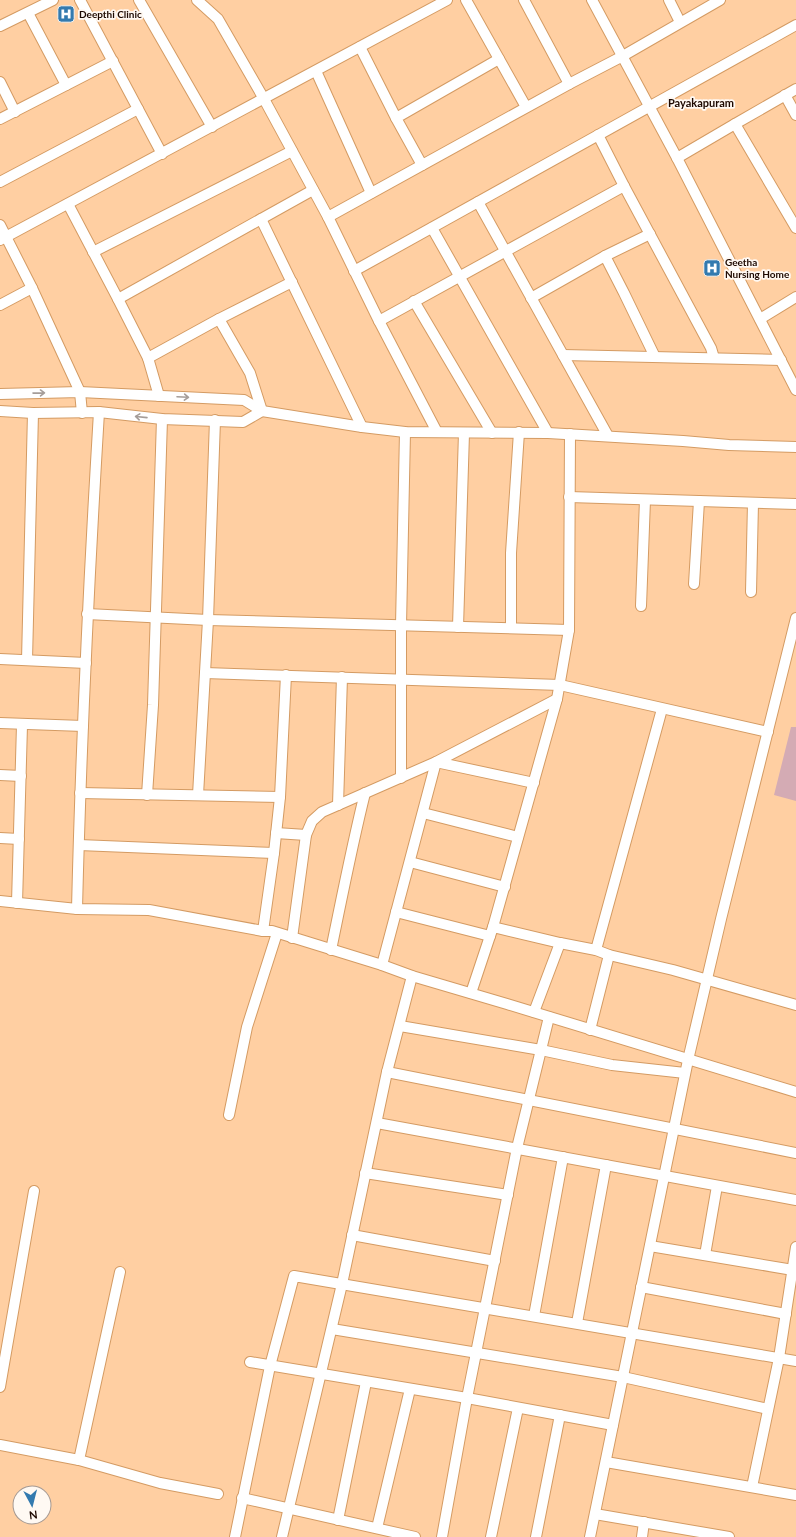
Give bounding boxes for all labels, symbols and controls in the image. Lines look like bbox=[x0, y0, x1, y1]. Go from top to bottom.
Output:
hospital icon: Deepthi Clinic bbox=[56, 4, 76, 24]
place label: Deepthi Clinic bbox=[79, 8, 142, 20]
district label: Payakapuram bbox=[668, 96, 734, 109]
place label: Geetha Nursing Home bbox=[725, 256, 790, 280]
hospital icon: Geetha Nursing Home bbox=[702, 258, 722, 278]
one-way arrow bbox=[32, 389, 45, 397]
one-way arrow bbox=[176, 393, 189, 400]
one-way arrow bbox=[135, 413, 148, 420]
north arrow bbox=[12, 1485, 52, 1525]
text: N bbox=[28, 1508, 38, 1522]

